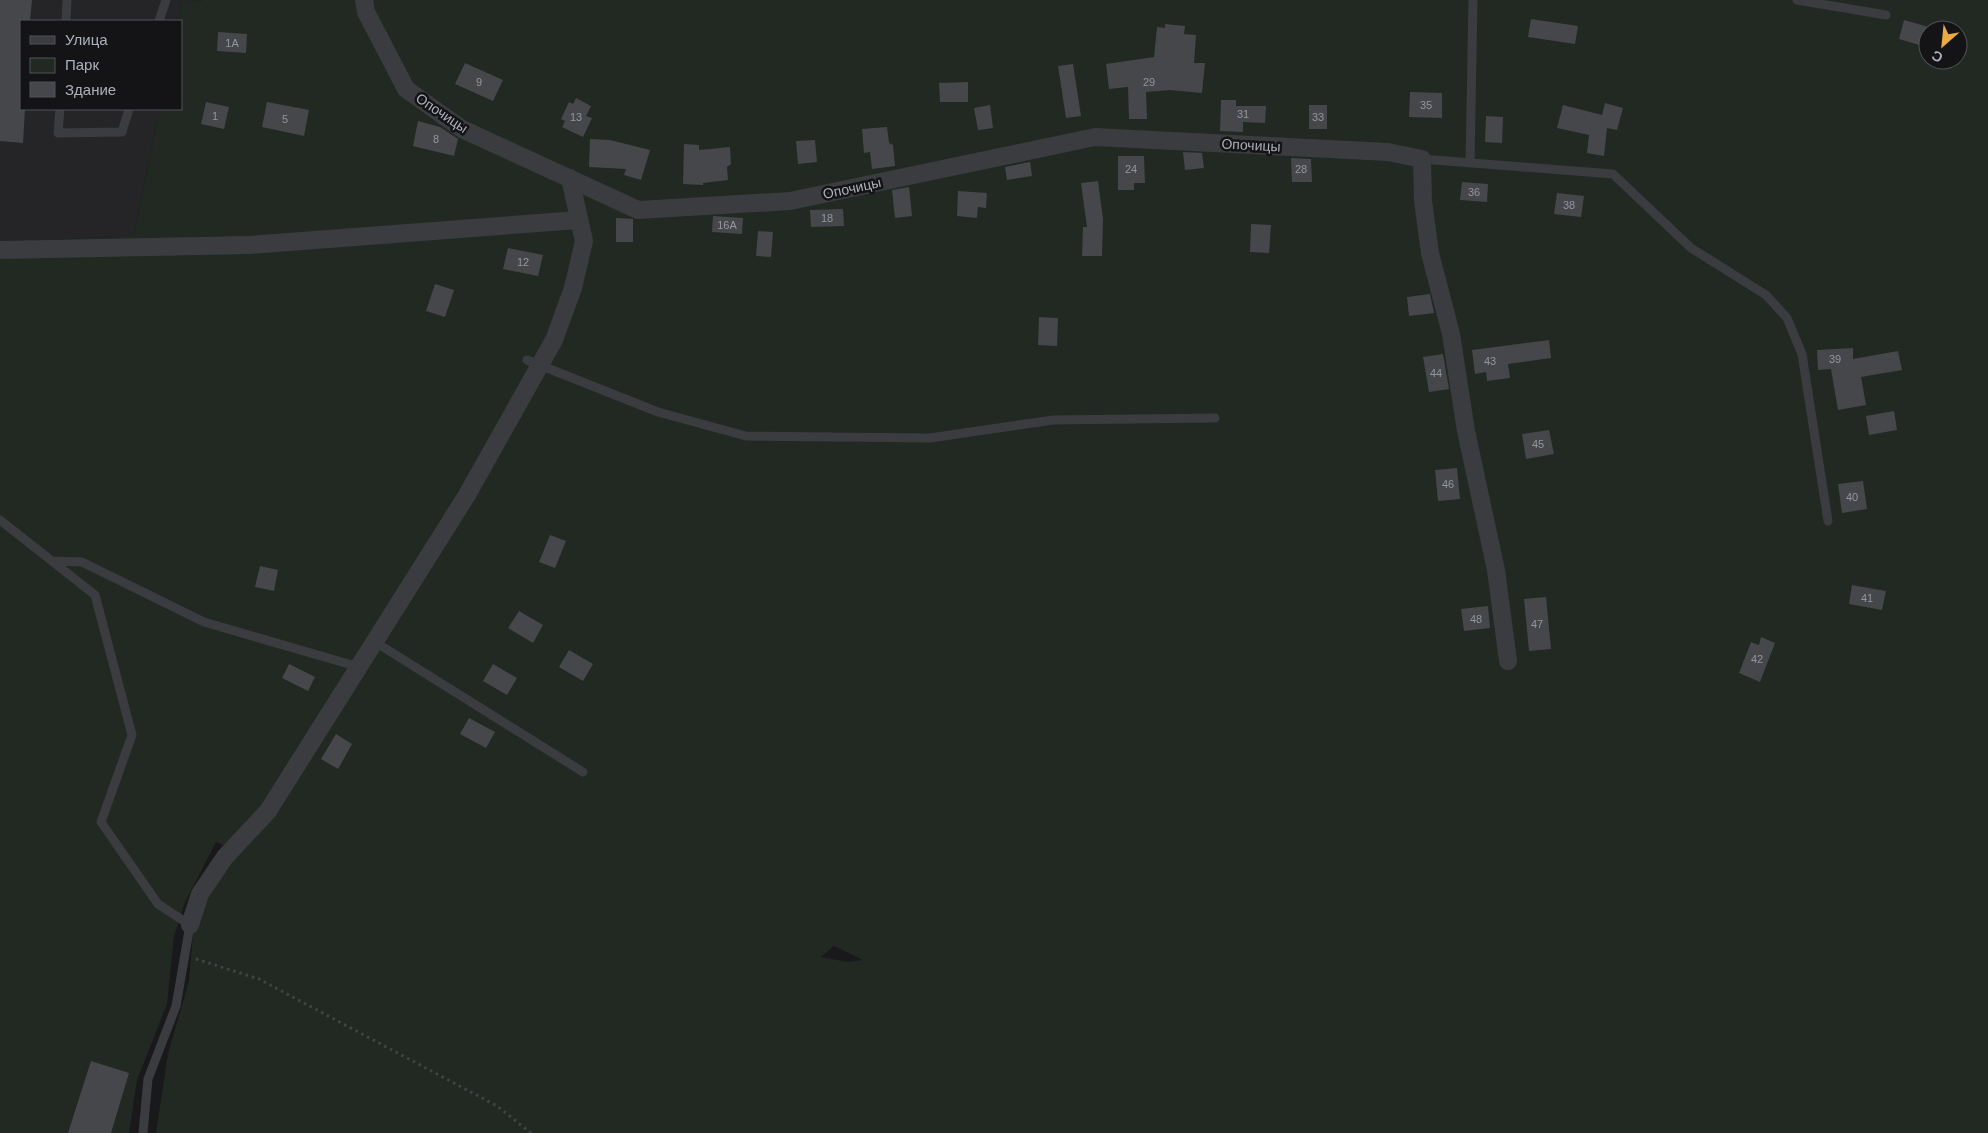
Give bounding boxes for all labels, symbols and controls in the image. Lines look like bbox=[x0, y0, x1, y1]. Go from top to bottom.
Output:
legend bbox=[20, 20, 182, 110]
north arrow bbox=[1918, 20, 1968, 70]
text: Улица bbox=[65, 31, 108, 48]
house number: 1А bbox=[225, 37, 239, 49]
text: С bbox=[1929, 47, 1945, 66]
text: Парк bbox=[65, 56, 99, 73]
house number: 9 bbox=[476, 76, 482, 88]
house number: 29 bbox=[1143, 76, 1155, 88]
text: Здание bbox=[65, 81, 116, 98]
street label: Опочицы bbox=[413, 90, 471, 136]
house number: 35 bbox=[1420, 99, 1432, 111]
house number: 31 bbox=[1237, 108, 1249, 120]
house number: 1 bbox=[212, 110, 218, 122]
house number: 13 bbox=[570, 111, 582, 123]
house number: 33 bbox=[1312, 111, 1324, 123]
house number: 5 bbox=[282, 113, 288, 125]
house number: 8 bbox=[433, 133, 439, 145]
street label: Опочицы bbox=[1221, 135, 1281, 155]
house number: 24 bbox=[1125, 163, 1137, 175]
house number: 28 bbox=[1295, 163, 1307, 175]
street label: Опочицы bbox=[821, 174, 883, 202]
house number: 36 bbox=[1468, 186, 1480, 198]
house number: 38 bbox=[1563, 199, 1575, 211]
house number: 18 bbox=[821, 212, 833, 224]
house number: 16А bbox=[717, 219, 737, 231]
house number: 12 bbox=[517, 256, 529, 268]
house number: 39 bbox=[1829, 353, 1841, 365]
house number: 43 bbox=[1484, 355, 1496, 367]
house number: 44 bbox=[1430, 367, 1442, 379]
house number: 45 bbox=[1532, 438, 1544, 450]
house number: 46 bbox=[1442, 478, 1454, 490]
house number: 40 bbox=[1846, 491, 1858, 503]
house number: 41 bbox=[1861, 592, 1873, 604]
house number: 48 bbox=[1470, 613, 1482, 625]
house number: 47 bbox=[1531, 618, 1543, 630]
house number: 42 bbox=[1751, 653, 1763, 665]

